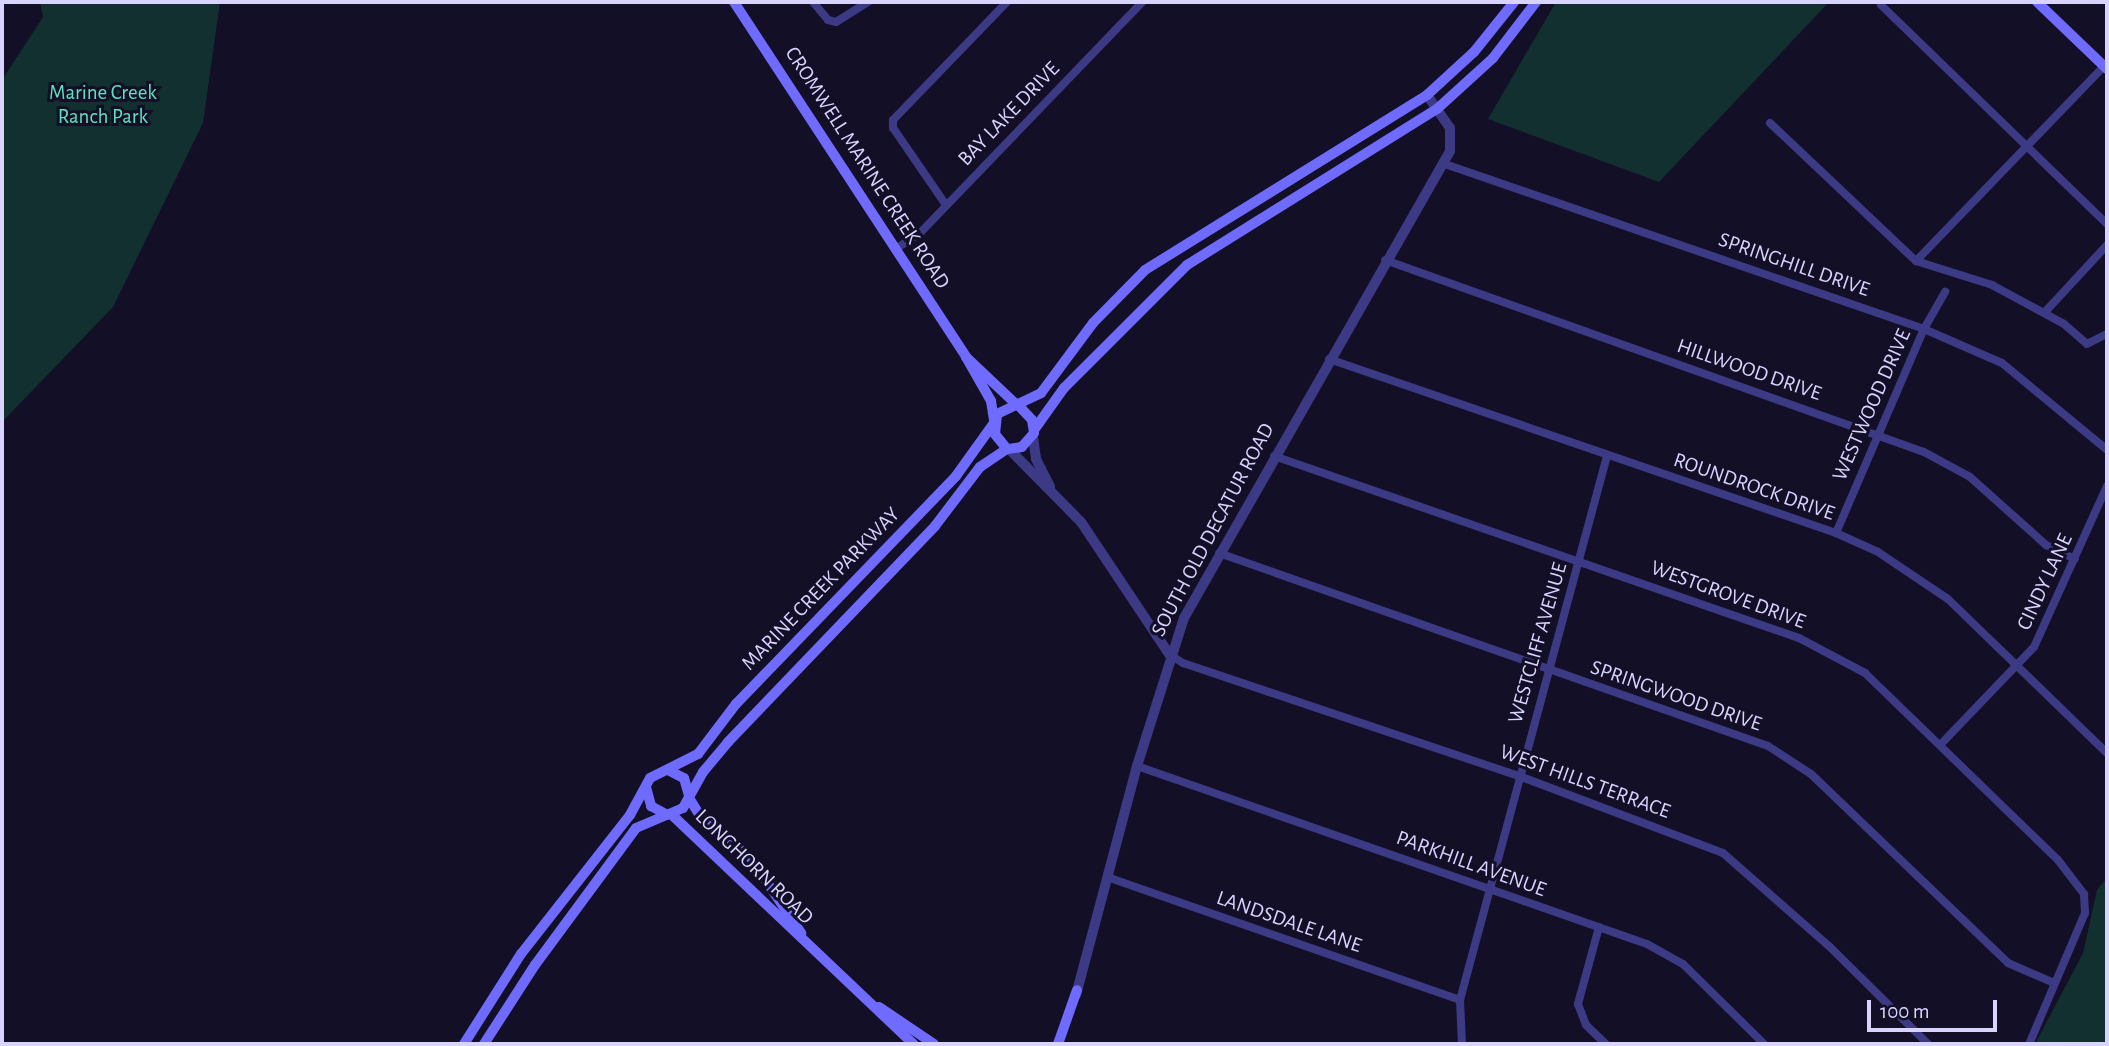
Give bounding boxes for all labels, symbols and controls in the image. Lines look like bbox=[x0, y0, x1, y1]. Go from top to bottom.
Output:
street label: CROMWELL MARINE CREEK ROAD bbox=[779, 42, 955, 294]
street label: BAY LAKE DRIVE bbox=[953, 57, 1065, 171]
park label: Marine Creek Ranch Park bbox=[49, 80, 157, 130]
street label: SPRINGHILL DRIVE bbox=[1715, 227, 1873, 303]
street label: WESTWOOD DRIVE bbox=[1827, 325, 1917, 485]
street label: HILLWOOD DRIVE bbox=[1674, 334, 1824, 406]
street label: SOUTH OLD DECATUR ROAD bbox=[1146, 419, 1280, 641]
street label: ROUNDROCK DRIVE bbox=[1670, 448, 1838, 526]
street label: MARINE CREEK PARKWAY bbox=[736, 502, 906, 676]
street label: CINDY LANE bbox=[2012, 530, 2078, 634]
street label: WESTGROVE DRIVE bbox=[1647, 555, 1809, 635]
street label: WESTCLIFF AVENUE bbox=[1503, 560, 1573, 726]
street label: SPRINGWOOD DRIVE bbox=[1587, 655, 1765, 737]
street label: WEST HILLS TERRACE bbox=[1496, 739, 1674, 825]
street label: LONGHORN ROAD bbox=[690, 804, 818, 930]
street label: PARKHILL AVENUE bbox=[1393, 825, 1549, 903]
street label: LANDSDALE LANE bbox=[1213, 885, 1365, 959]
scale bar bbox=[1871, 986, 2000, 1030]
text: 100 m bbox=[1880, 1001, 1930, 1022]

